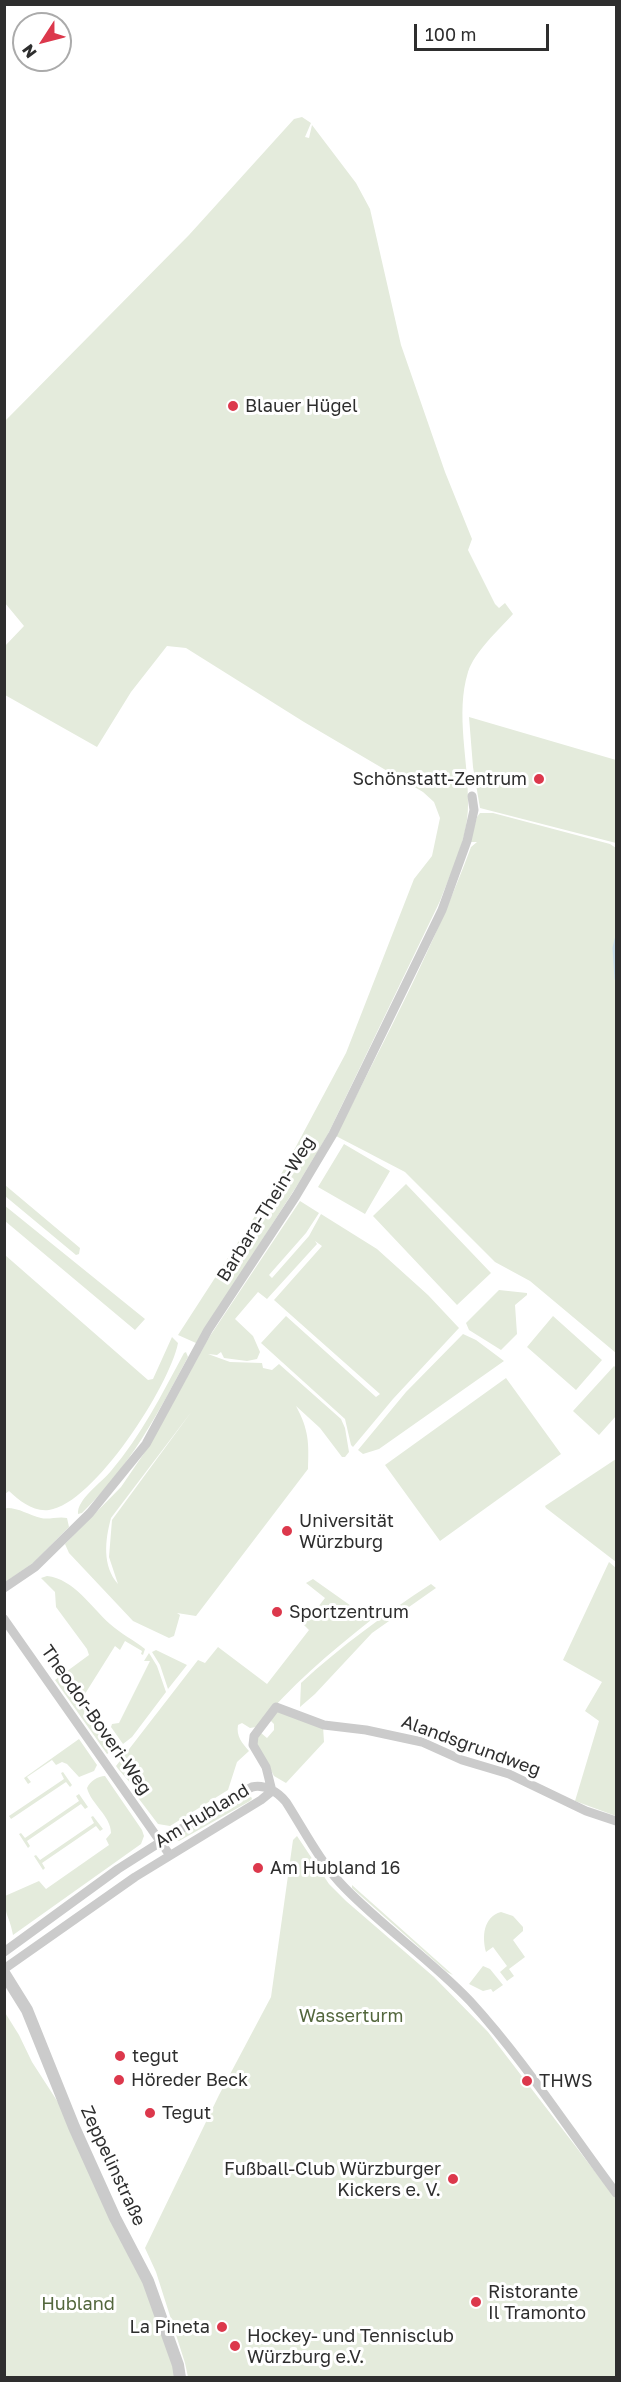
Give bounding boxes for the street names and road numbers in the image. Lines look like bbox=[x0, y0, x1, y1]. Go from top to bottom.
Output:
street label: Barbara-Thein-Weg bbox=[213, 1132, 319, 1286]
street label: Theodor-Boveri-Weg bbox=[36, 1641, 156, 1799]
street label: Alandsgrundweg bbox=[399, 1711, 543, 1781]
street label: Am Hubland bbox=[151, 1779, 253, 1853]
street label: Zeppelinstraße bbox=[76, 2103, 150, 2229]

